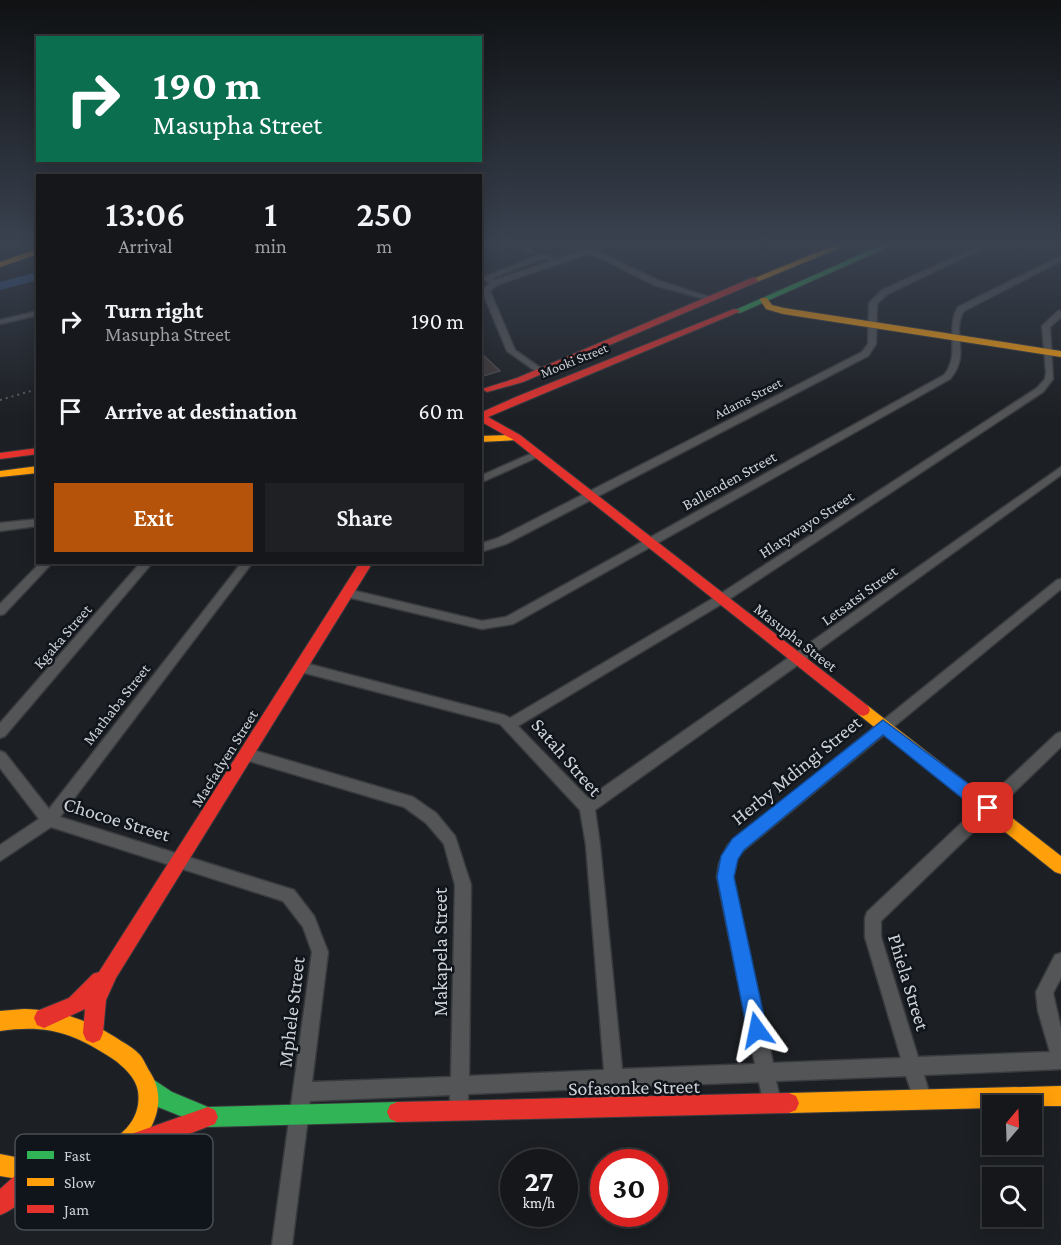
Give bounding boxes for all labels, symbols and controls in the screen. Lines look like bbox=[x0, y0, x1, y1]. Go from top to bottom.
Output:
icon: right bbox=[54, 60, 132, 138]
text: 190 m bbox=[153, 61, 261, 108]
text: Masupha Street bbox=[153, 110, 322, 140]
text: 13:06 bbox=[105, 194, 185, 234]
text: 1 bbox=[264, 194, 277, 234]
text: 250 bbox=[356, 194, 413, 234]
text: Arrival bbox=[118, 235, 173, 257]
text: min bbox=[255, 235, 287, 257]
text: m bbox=[376, 235, 392, 257]
text: Turn right bbox=[105, 298, 203, 323]
icon: right bbox=[54, 305, 87, 338]
text: 190 m bbox=[411, 309, 464, 334]
text: Masupha Street bbox=[105, 323, 230, 345]
street label: Mooki Street bbox=[538, 339, 610, 381]
street label: Adams Street bbox=[711, 374, 785, 422]
icon: arrive bbox=[54, 395, 87, 428]
text: Arrive at destination bbox=[105, 399, 297, 424]
text: 60 m bbox=[419, 399, 464, 424]
street label: Ballenden Street bbox=[679, 447, 780, 513]
button: Exit bbox=[54, 483, 253, 552]
button: Share bbox=[265, 483, 464, 552]
street label: Hlatywayo Street bbox=[756, 487, 858, 562]
street label: Letsatsi Street bbox=[818, 562, 901, 629]
street label: Kgaka Street bbox=[30, 600, 96, 673]
street label: Masupha Street bbox=[750, 600, 841, 676]
street label: Mathaba Street bbox=[79, 660, 154, 748]
street label: Macfadyen Street bbox=[188, 706, 262, 810]
street label: Herby Mdingi Street bbox=[727, 711, 866, 830]
street label: Satah Street bbox=[527, 714, 607, 801]
pin bbox=[962, 782, 1013, 833]
icon: arrive bbox=[971, 791, 1004, 824]
street label: Chocoe Street bbox=[61, 792, 173, 846]
street label: Makapela Street bbox=[429, 887, 452, 1016]
street label: Phiela Street bbox=[884, 931, 934, 1033]
street label: Mphele Street bbox=[273, 955, 310, 1069]
position arrow bbox=[725, 998, 789, 1062]
street label: Sofasonke Street bbox=[568, 1075, 700, 1099]
north arrow bbox=[982, 1095, 1042, 1155]
map controls bbox=[982, 1095, 1042, 1227]
legend bbox=[15, 1134, 213, 1230]
text: Fast bbox=[64, 1147, 91, 1164]
speed limit sign: 30 bbox=[590, 1149, 668, 1227]
text: 27 bbox=[524, 1164, 554, 1197]
button: search bbox=[982, 1167, 1042, 1227]
text: Slow bbox=[64, 1174, 96, 1191]
text: km/h bbox=[523, 1195, 555, 1211]
text: Jam bbox=[62, 1201, 89, 1219]

